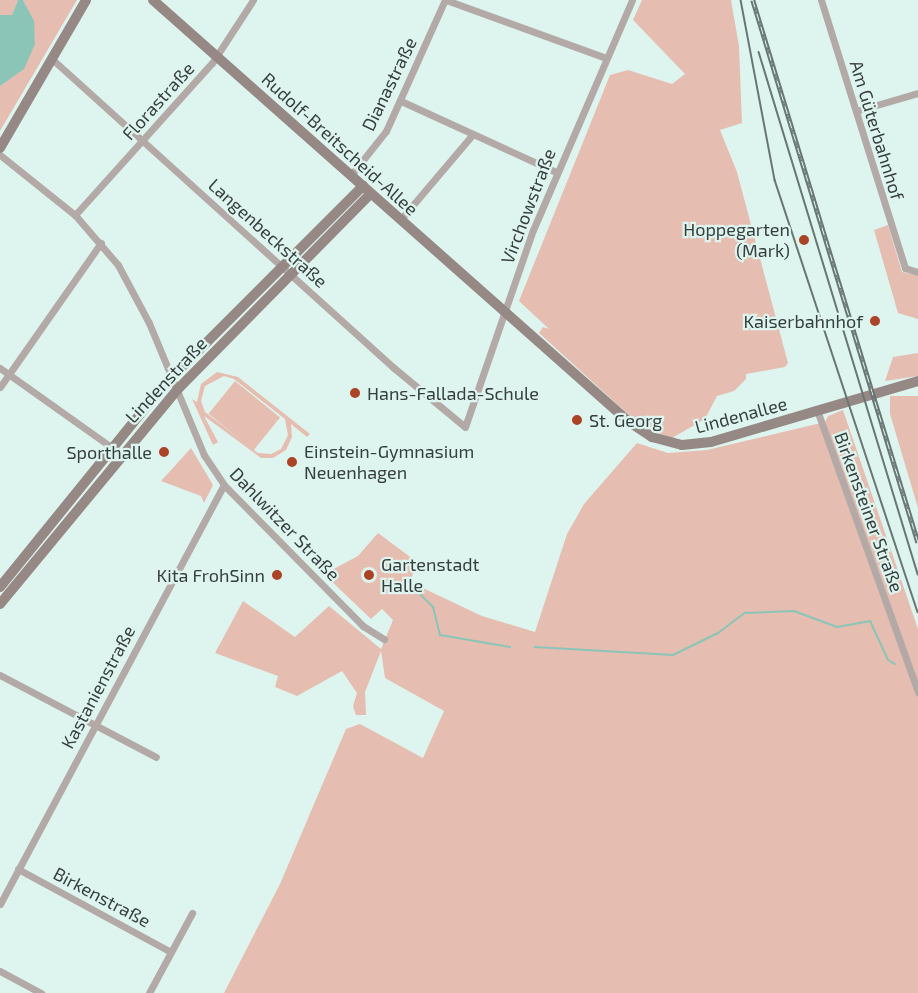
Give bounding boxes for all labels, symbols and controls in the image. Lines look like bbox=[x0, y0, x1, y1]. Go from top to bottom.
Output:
street label: Dianastraße bbox=[357, 34, 421, 134]
street label: Florastraße bbox=[117, 58, 199, 144]
street label: Am Güterbahnhof bbox=[845, 58, 909, 202]
street label: Rudolf-Breitscheid-Allee bbox=[257, 68, 423, 220]
street label: Virchowstraße bbox=[496, 145, 560, 267]
street label: Langenbeckstraße bbox=[204, 174, 332, 292]
place label: Hoppegarten (Mark) bbox=[683, 219, 790, 262]
marker: Hoppegarten (Mark) bbox=[795, 231, 813, 249]
place label: Kaiserbahnhof bbox=[743, 310, 863, 332]
marker: Kaiserbahnhof bbox=[868, 314, 882, 328]
street label: Lindenstraße bbox=[121, 333, 211, 427]
place label: Hans-Fallada-Schule bbox=[367, 382, 539, 404]
marker: Hans-Fallada-Schule bbox=[348, 386, 362, 400]
street label: Lindenallee bbox=[693, 392, 789, 438]
place label: St. Georg bbox=[589, 409, 662, 431]
marker: St. Georg bbox=[570, 413, 584, 427]
street label: Birkensteiner Straße bbox=[830, 429, 908, 595]
place label: Sporthalle bbox=[66, 441, 152, 463]
place label: Einstein-Gymnasium Neuenhagen bbox=[304, 441, 474, 484]
marker: Sporthalle bbox=[157, 445, 171, 459]
marker: Einstein-Gymnasium Neuenhagen bbox=[285, 455, 299, 469]
street label: Dahlwitzer Straße bbox=[225, 463, 345, 585]
place label: Gartenstadt Halle bbox=[381, 554, 479, 596]
place label: Kita FrohSinn bbox=[157, 564, 265, 586]
marker: Kita FrohSinn bbox=[270, 568, 284, 582]
marker: Gartenstadt Halle bbox=[362, 568, 376, 582]
street label: Kastanienstraße bbox=[56, 622, 140, 752]
street label: Birkenstraße bbox=[50, 862, 154, 932]

